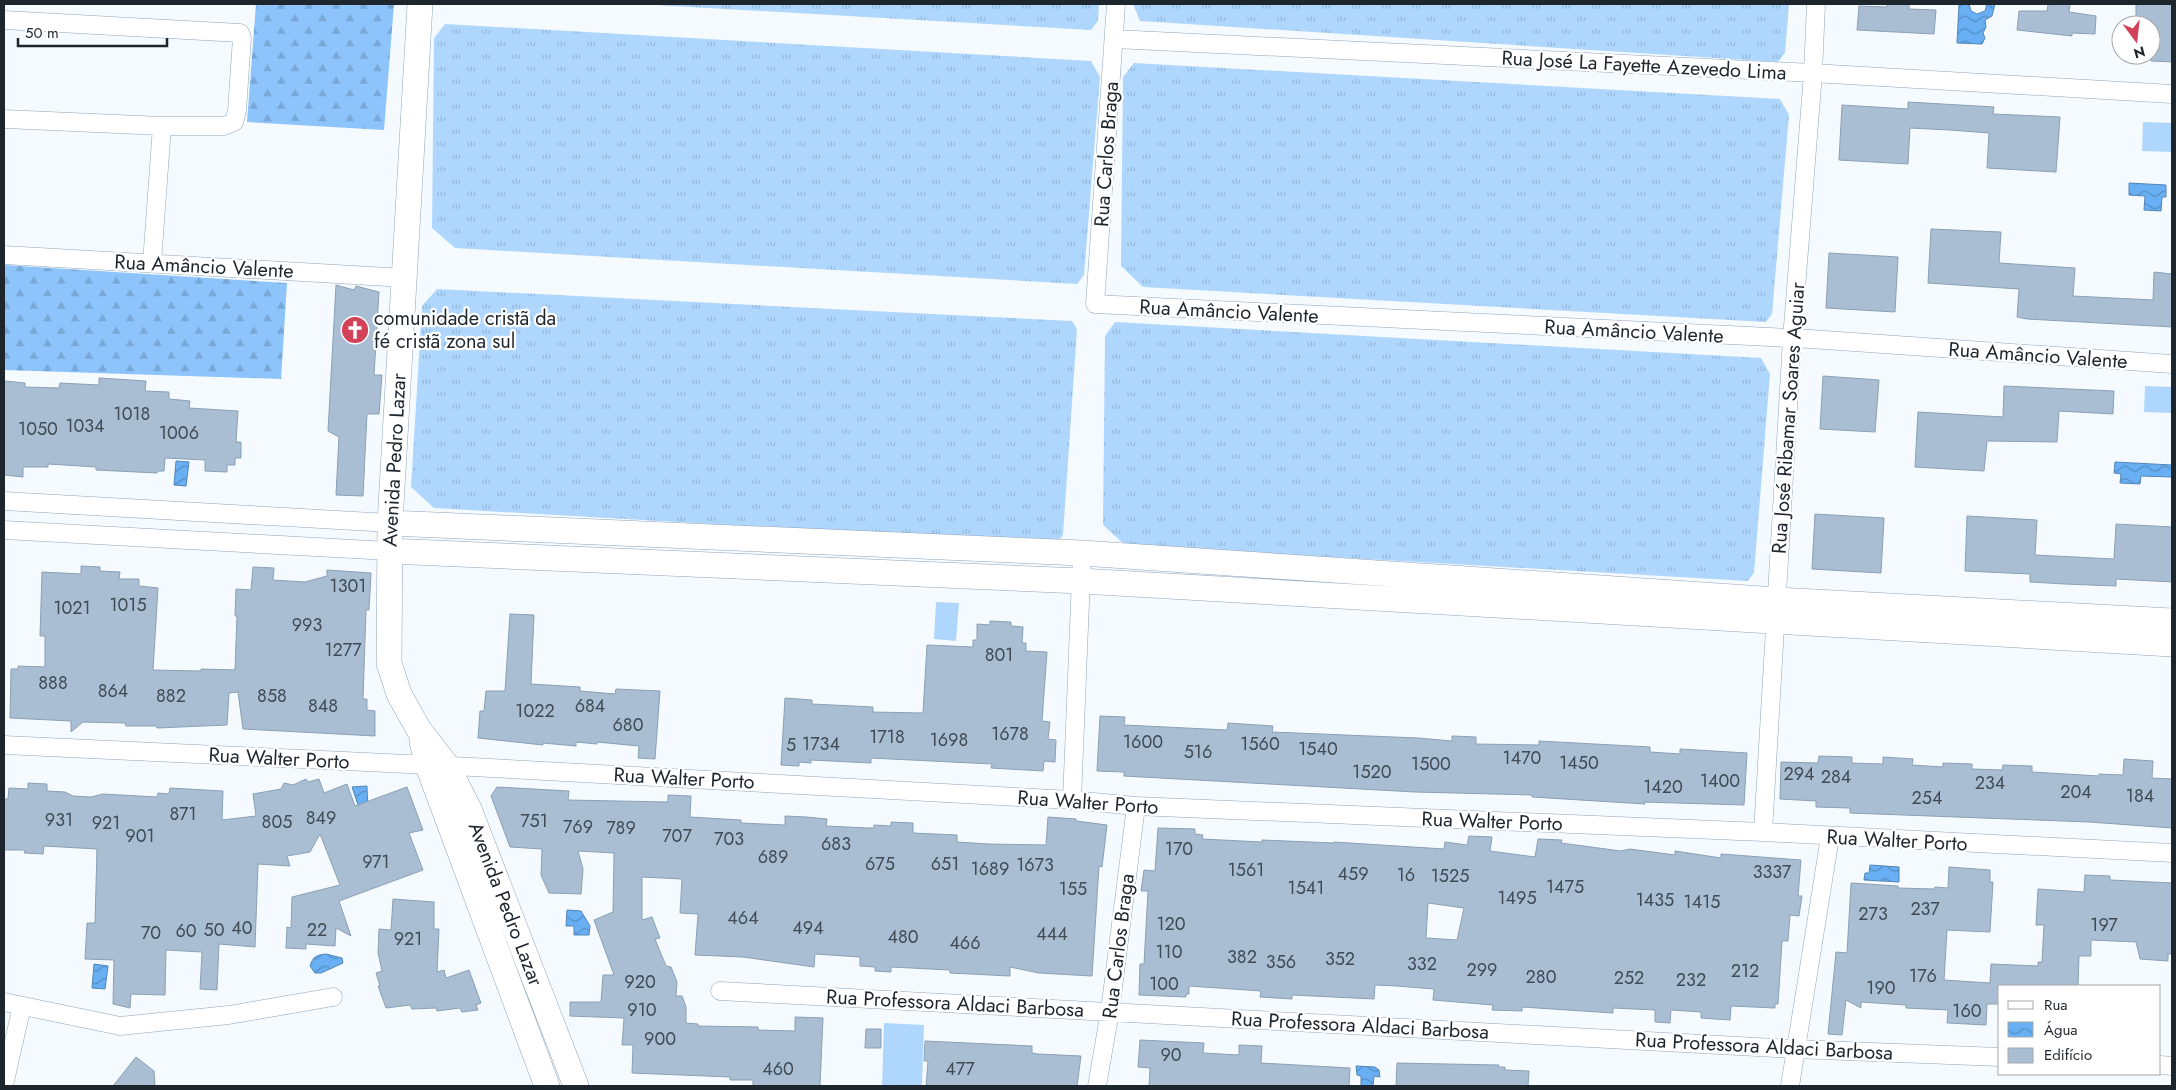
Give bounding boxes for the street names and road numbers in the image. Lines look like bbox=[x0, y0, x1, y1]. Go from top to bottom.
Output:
street label: Rua José La Fayette Azevedo Lima bbox=[1501, 44, 1787, 87]
street label: Rua Carlos Braga bbox=[1087, 80, 1126, 228]
street label: Rua Amâncio Valente bbox=[114, 247, 294, 286]
street label: Rua José Ribamar Soares Aguiar bbox=[1765, 281, 1812, 555]
street label: Rua Amâncio Valente bbox=[1139, 292, 1319, 331]
street label: Rua Amâncio Valente bbox=[1544, 312, 1724, 351]
street label: Rua Amâncio Valente bbox=[1948, 335, 2128, 376]
street label: Avenida Pedro Lazar bbox=[375, 372, 414, 547]
street label: Rua Walter Porto bbox=[208, 740, 350, 777]
street label: Rua Walter Porto bbox=[613, 760, 755, 797]
street label: Rua Walter Porto bbox=[1017, 783, 1159, 822]
street label: Rua Walter Porto bbox=[1421, 805, 1563, 838]
street label: Avenida Pedro Lazar bbox=[461, 818, 550, 991]
street label: Rua Walter Porto bbox=[1826, 822, 1968, 859]
street label: Rua Carlos Braga bbox=[1095, 872, 1142, 1020]
street label: Rua Professora Aldaci Barbosa bbox=[825, 982, 1085, 1025]
street label: Rua Professora Aldaci Barbosa bbox=[1230, 1004, 1490, 1047]
street label: Rua Professora Aldaci Barbosa bbox=[1634, 1025, 1894, 1068]

